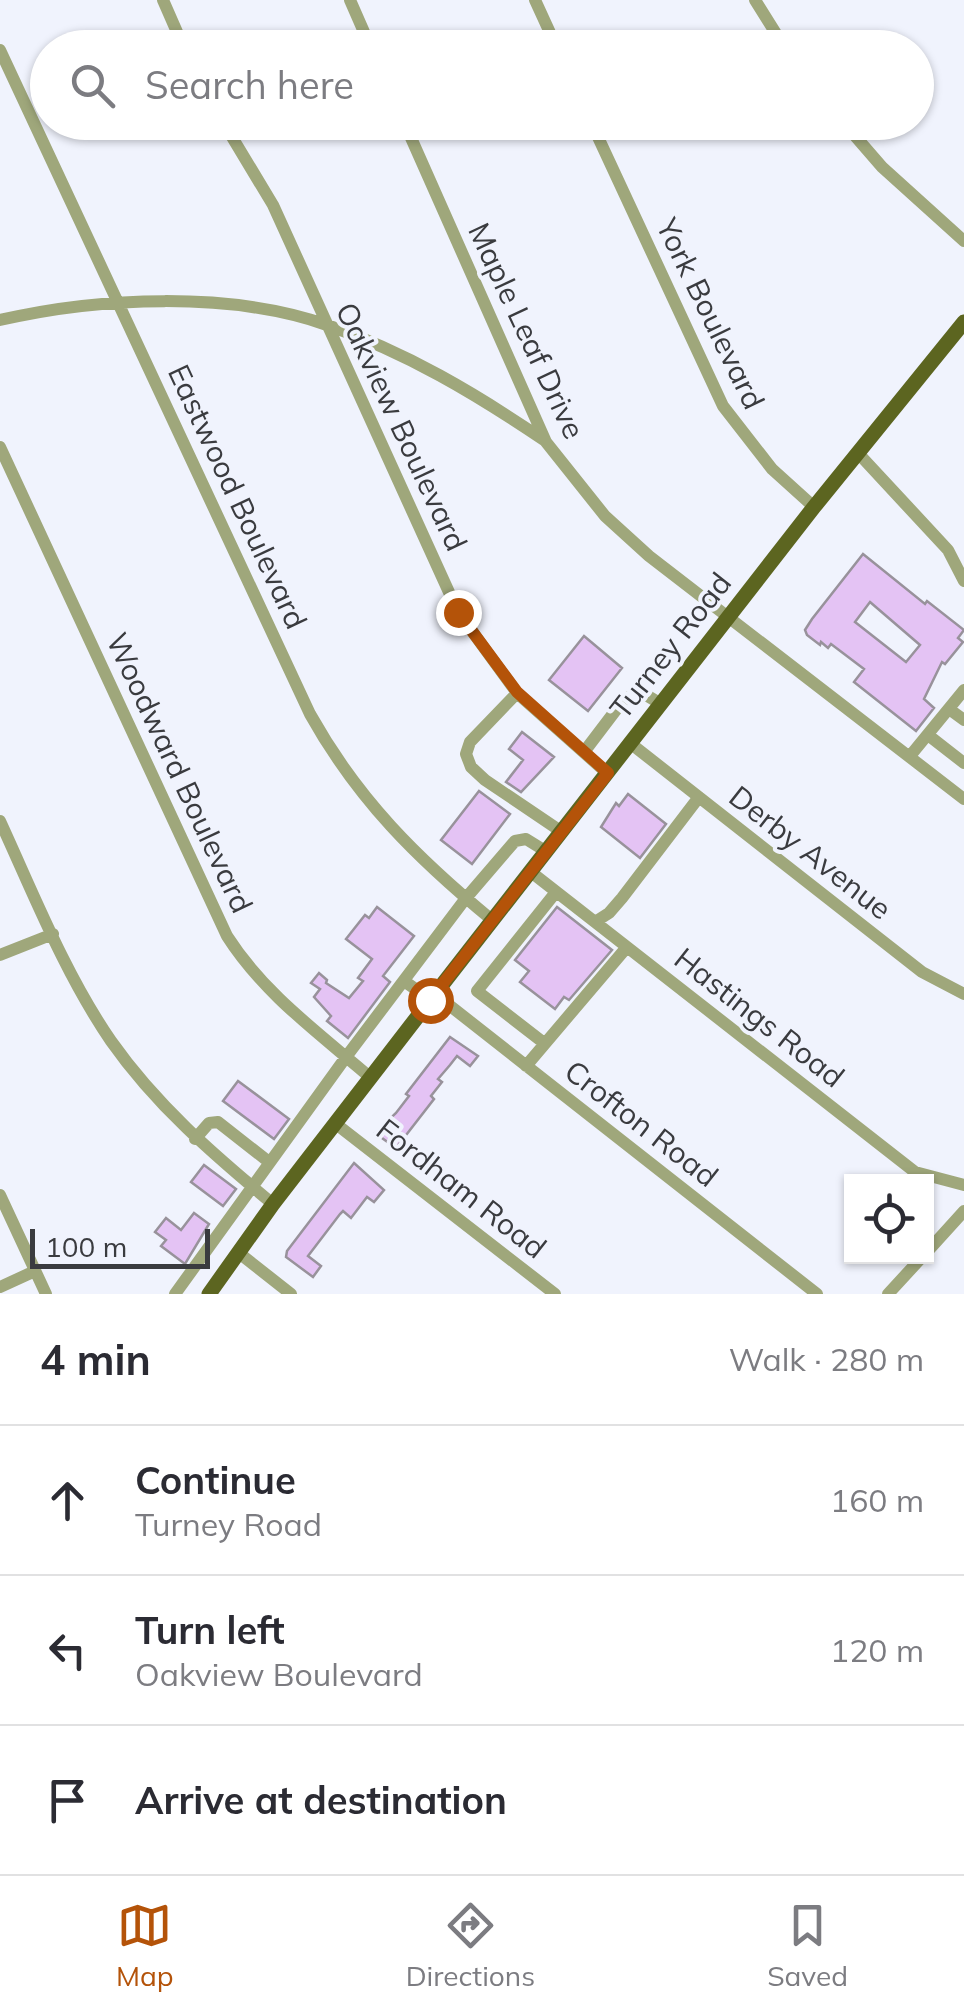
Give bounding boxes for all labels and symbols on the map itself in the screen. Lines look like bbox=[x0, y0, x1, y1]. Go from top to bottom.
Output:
street label: York Boulevard bbox=[648, 211, 773, 415]
street label: Maple Leaf Drive bbox=[460, 217, 594, 445]
street label: Oakview Boulevard bbox=[328, 296, 476, 557]
street label: Eastwood Boulevard bbox=[160, 358, 316, 635]
street label: Turney Road bbox=[601, 565, 739, 726]
route end bbox=[436, 590, 482, 636]
street label: Woodward Boulevard bbox=[98, 627, 261, 919]
street label: Derby Avenue bbox=[722, 777, 899, 927]
street label: Hastings Road bbox=[667, 939, 852, 1095]
route start bbox=[408, 978, 454, 1024]
street label: Crofton Road bbox=[557, 1052, 726, 1195]
street label: Fordham Road bbox=[369, 1110, 554, 1266]
scale bar bbox=[30, 1224, 210, 1268]

